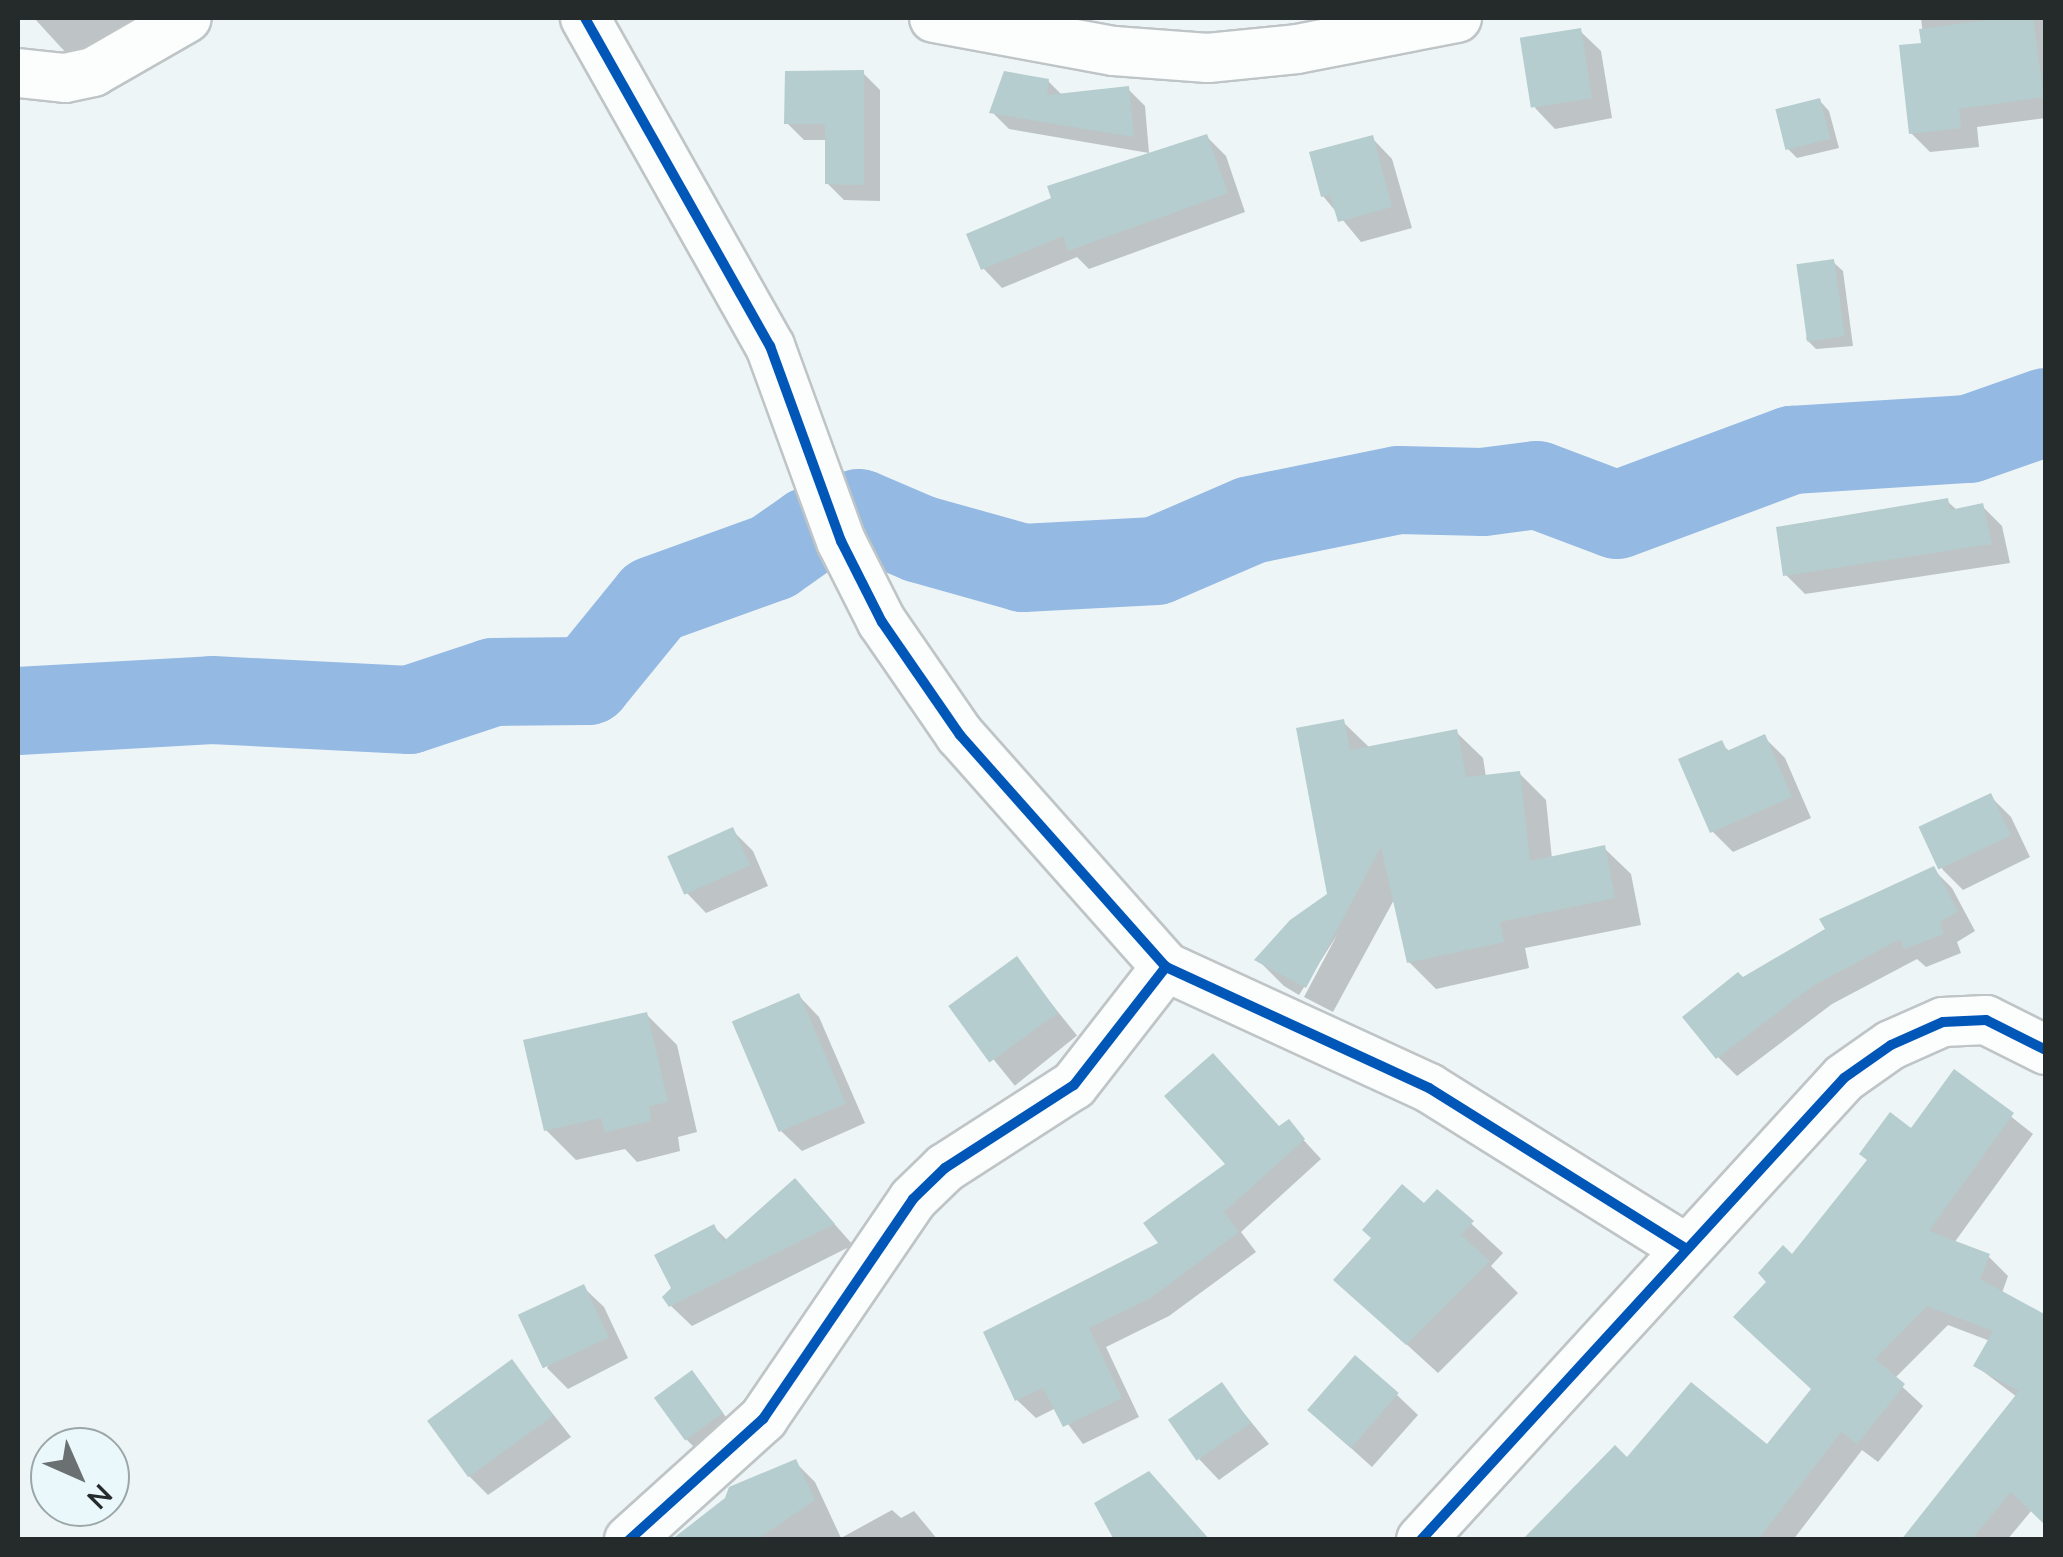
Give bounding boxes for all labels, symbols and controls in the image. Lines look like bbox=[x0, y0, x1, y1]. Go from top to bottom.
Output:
north arrow bbox=[30, 1427, 130, 1527]
text: N bbox=[80, 1477, 120, 1517]

